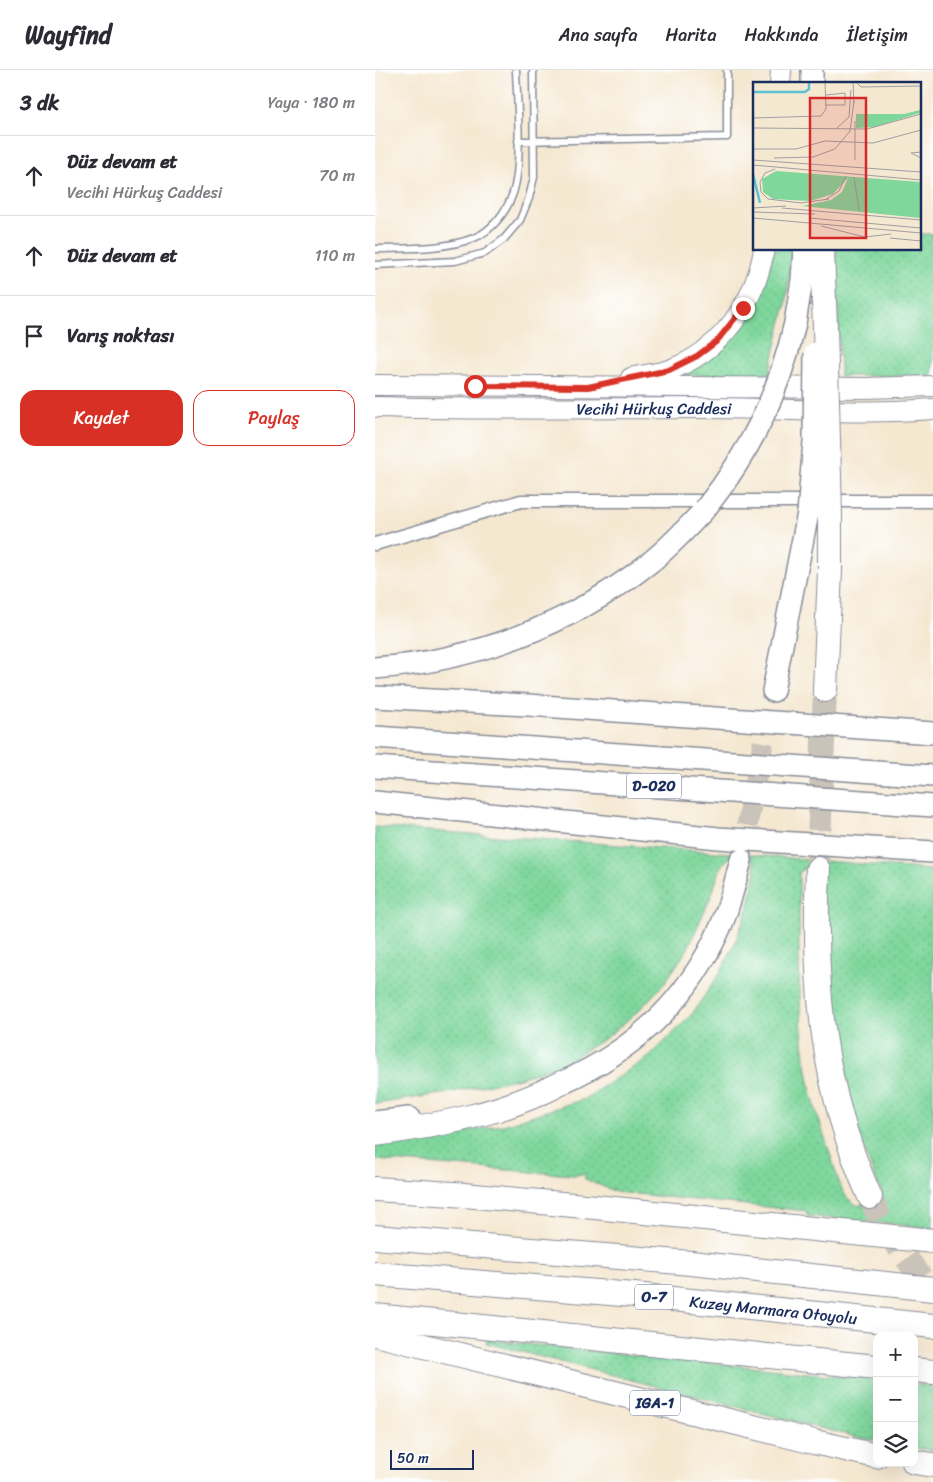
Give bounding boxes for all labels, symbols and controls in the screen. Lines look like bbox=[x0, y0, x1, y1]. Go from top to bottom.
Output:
text: Wayfind bbox=[25, 14, 111, 56]
text: Ana sayfa bbox=[559, 19, 637, 51]
text: Harita bbox=[665, 19, 716, 51]
text: Hakkında bbox=[744, 19, 819, 51]
text: İletişim bbox=[847, 19, 908, 51]
inset map bbox=[753, 82, 921, 250]
text: 3 dk bbox=[20, 84, 59, 122]
text: Yaya · 180 m bbox=[268, 88, 355, 117]
text: Düz devam et bbox=[67, 145, 178, 178]
text: 70 m bbox=[319, 161, 355, 190]
icon: ahead bbox=[20, 162, 48, 190]
text: Vecihi Hürkuş Caddesi bbox=[67, 178, 222, 207]
text: Düz devam et bbox=[67, 239, 178, 272]
text: 110 m bbox=[315, 241, 355, 270]
icon: ahead bbox=[20, 242, 48, 270]
route end bbox=[732, 297, 755, 320]
text: Varış noktası bbox=[67, 319, 174, 352]
icon: arrive bbox=[20, 322, 48, 350]
route start bbox=[464, 375, 487, 398]
button: Kaydet bbox=[20, 390, 183, 446]
button: Paylaş bbox=[193, 390, 355, 446]
street label: Vecihi Hürkuş Caddesi bbox=[576, 393, 732, 423]
road number: D-020 bbox=[627, 774, 681, 798]
road number: O-7 bbox=[635, 1284, 673, 1310]
street label: Kuzey Marmara Otoyolu bbox=[688, 1286, 859, 1333]
map controls bbox=[873, 1332, 918, 1467]
button: + bbox=[873, 1332, 918, 1377]
button: − bbox=[873, 1377, 918, 1422]
road number: IGA-1 bbox=[630, 1390, 680, 1416]
button: layers bbox=[873, 1422, 918, 1467]
text: 50 m bbox=[397, 1446, 429, 1471]
scale bar bbox=[390, 1447, 474, 1470]

